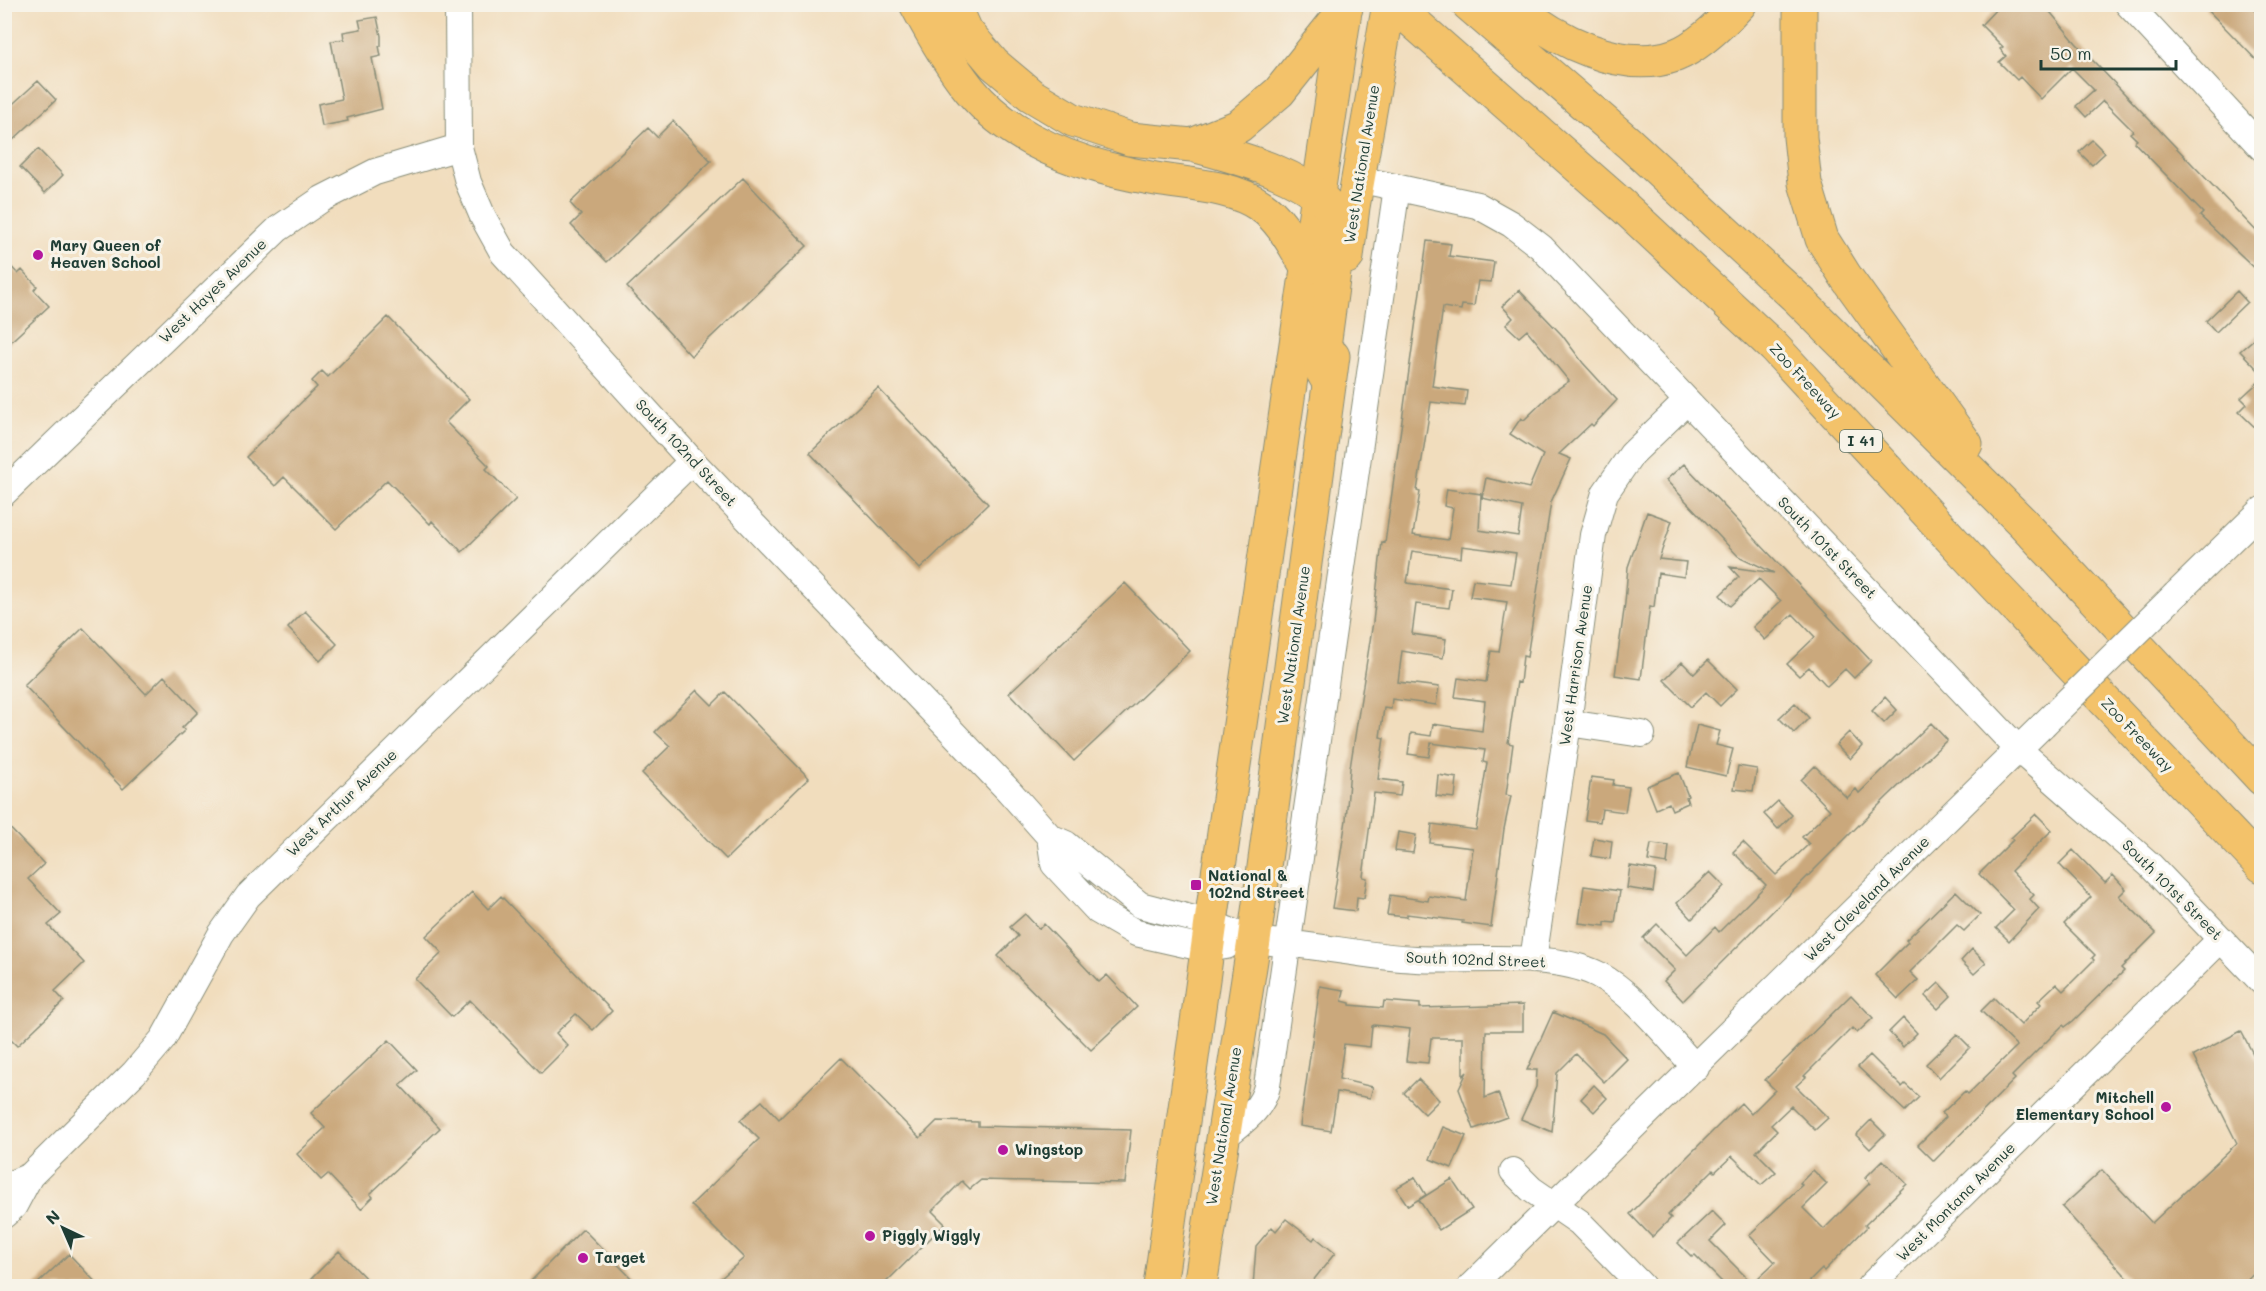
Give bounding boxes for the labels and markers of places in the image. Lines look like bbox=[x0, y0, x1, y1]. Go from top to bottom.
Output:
place label: Mary Queen of Heaven School bbox=[50, 235, 161, 272]
marker: Mary Queen of Heaven School bbox=[31, 248, 45, 262]
place label: National & 102nd Street bbox=[1208, 865, 1305, 902]
marker: National & 102nd Street bbox=[1189, 878, 1203, 892]
place label: Mitchell Elementary School bbox=[2015, 1087, 2154, 1124]
marker: Mitchell Elementary School bbox=[2159, 1100, 2173, 1114]
place label: Wingstop bbox=[1015, 1139, 1083, 1159]
marker: Wingstop bbox=[996, 1143, 1010, 1157]
place label: Piggly Wiggly bbox=[882, 1225, 981, 1245]
marker: Piggly Wiggly bbox=[863, 1229, 877, 1243]
place label: Target bbox=[595, 1247, 646, 1267]
marker: Target bbox=[576, 1251, 590, 1265]

